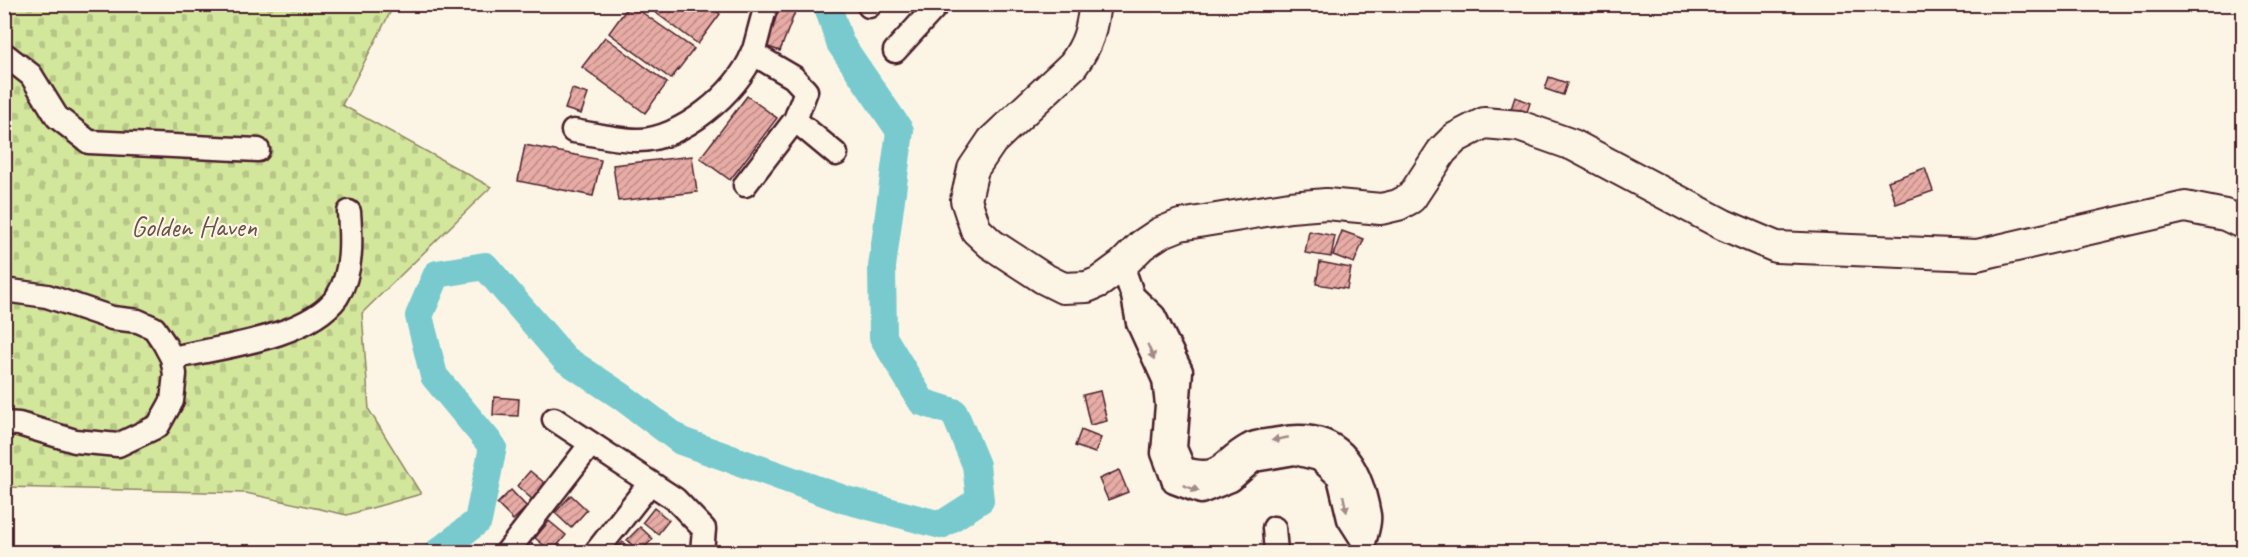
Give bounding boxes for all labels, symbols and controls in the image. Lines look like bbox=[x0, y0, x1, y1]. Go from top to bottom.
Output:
park label: Golden Haven bbox=[131, 209, 257, 244]
one-way arrow bbox=[1146, 343, 1155, 360]
one-way arrow bbox=[1270, 435, 1289, 444]
one-way arrow bbox=[1182, 483, 1200, 493]
one-way arrow bbox=[1341, 495, 1351, 513]

